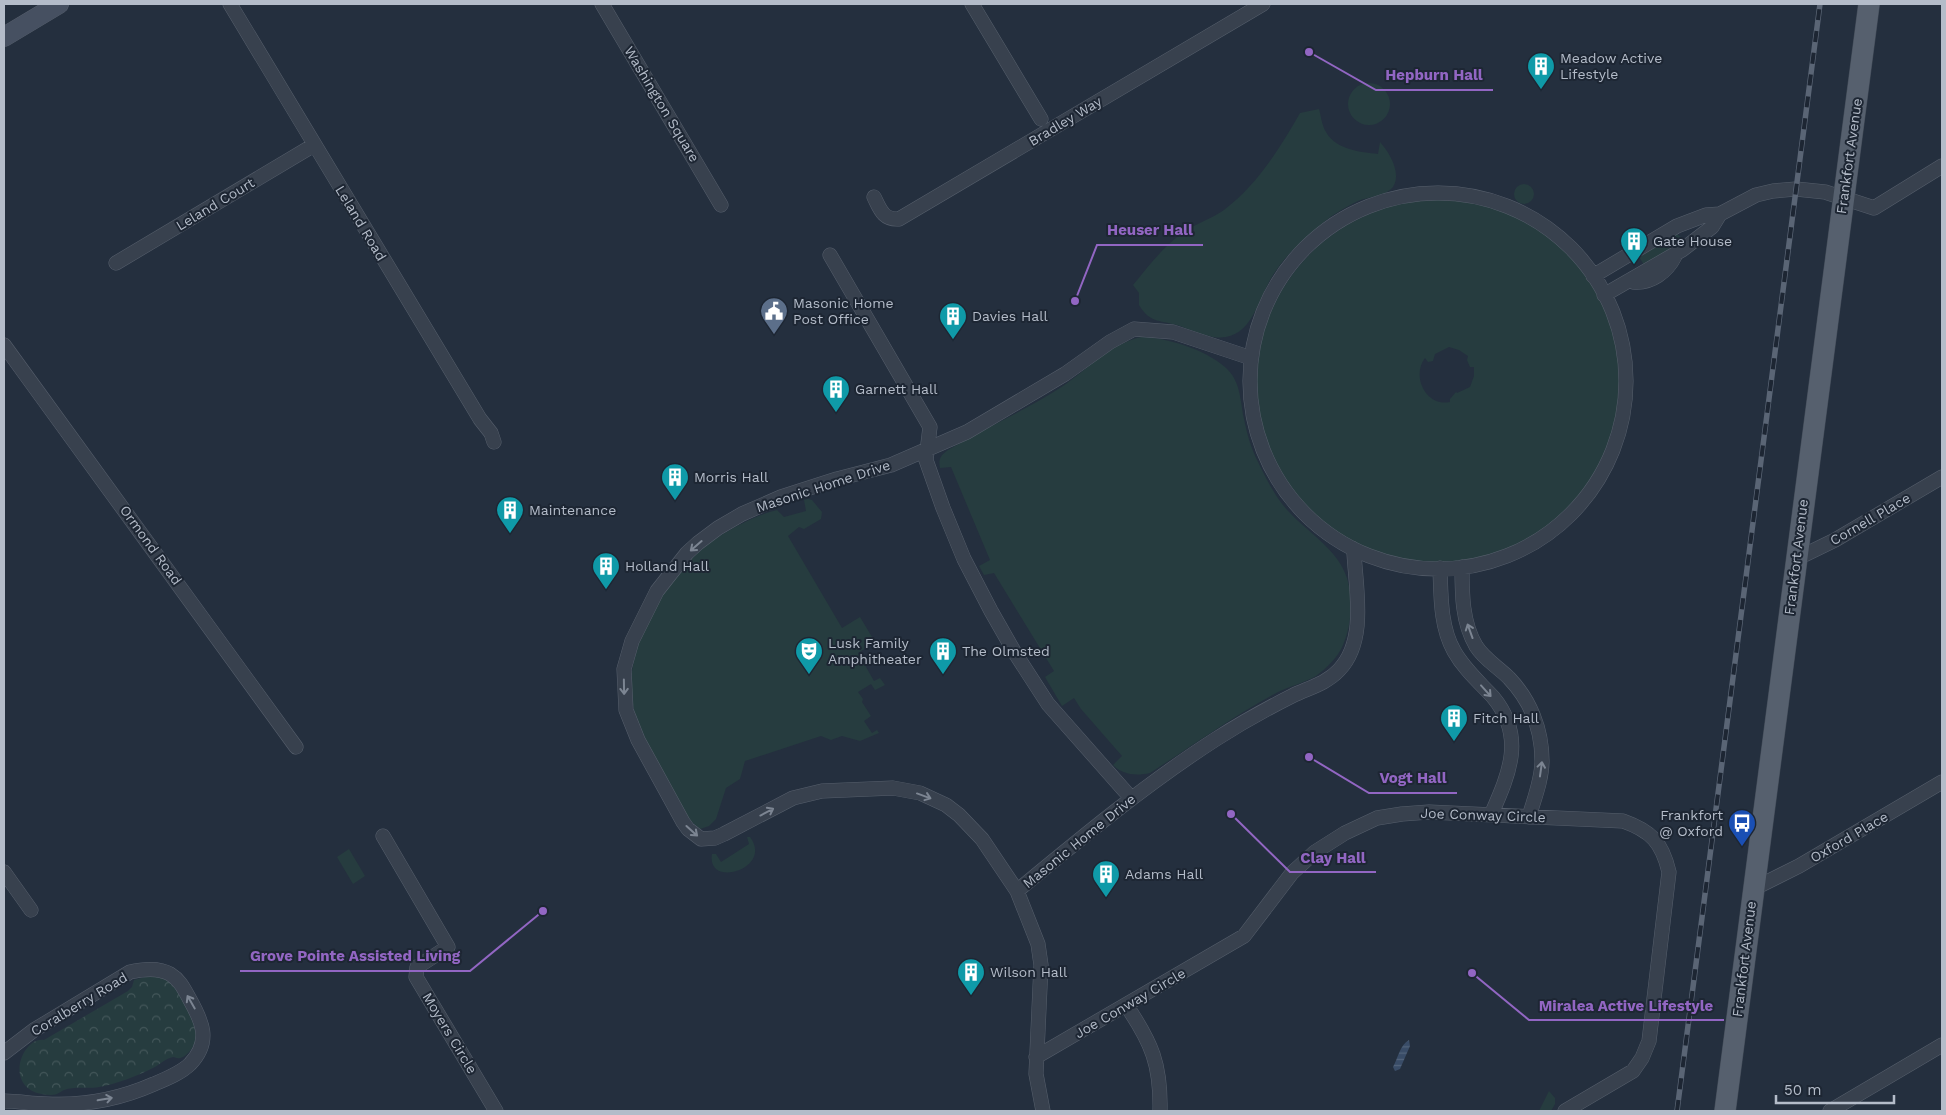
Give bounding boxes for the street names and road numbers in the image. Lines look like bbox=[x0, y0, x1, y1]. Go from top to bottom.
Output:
street label: Washington Square bbox=[621, 43, 703, 165]
street label: Bradley Way bbox=[1026, 93, 1105, 149]
street label: Frankfort Avenue bbox=[1833, 97, 1865, 215]
street label: Leland Court bbox=[173, 174, 257, 234]
street label: Leland Road bbox=[332, 183, 390, 263]
street label: Masonic Home Drive bbox=[754, 457, 892, 515]
street label: Cornell Place bbox=[1827, 490, 1913, 548]
street label: Frankfort Avenue bbox=[1781, 498, 1811, 616]
street label: Ormond Road bbox=[117, 502, 185, 588]
street label: Masonic Home Drive bbox=[1020, 791, 1138, 891]
street label: Joe Conway Circle bbox=[1420, 805, 1546, 825]
street label: Oxford Place bbox=[1807, 808, 1891, 866]
street label: Frankfort Avenue bbox=[1729, 900, 1759, 1018]
street label: Joe Conway Circle bbox=[1072, 965, 1188, 1041]
street label: Coralberry Road bbox=[28, 969, 130, 1039]
street label: Moyers Circle bbox=[419, 989, 481, 1077]

